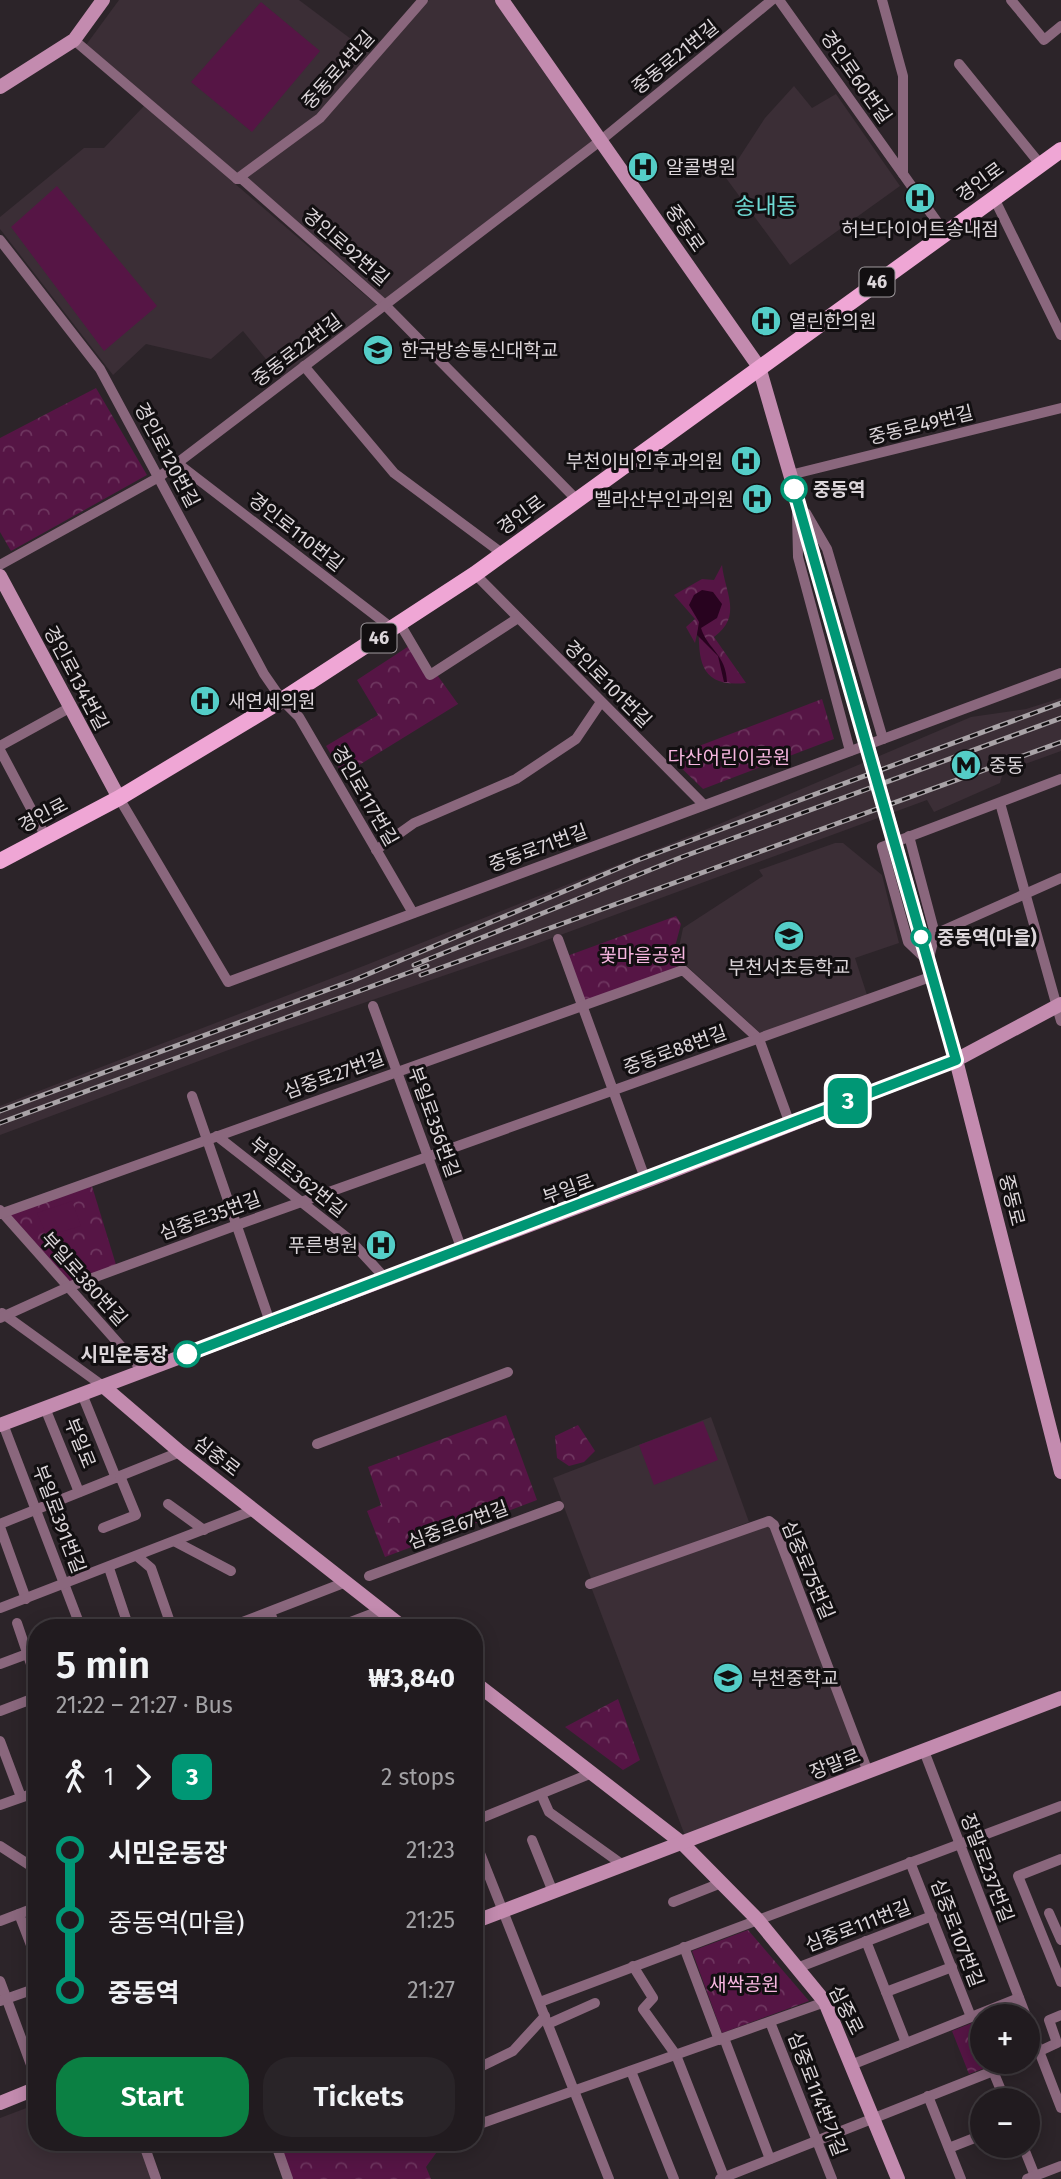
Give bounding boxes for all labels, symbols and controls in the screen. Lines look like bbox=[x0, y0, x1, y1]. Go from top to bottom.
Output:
street label: 중동로21번길 bbox=[627, 15, 723, 99]
street label: 중동로4번길 bbox=[297, 26, 379, 114]
street label: 경인로60번길 bbox=[816, 26, 896, 128]
hospital icon: 알콜병원 bbox=[626, 150, 660, 184]
place label: 알콜병원 bbox=[666, 156, 736, 179]
street label: 경인로 bbox=[952, 157, 1008, 207]
hospital icon: 허브다이어트송내점 bbox=[903, 181, 937, 215]
district label: 송내동 bbox=[734, 192, 798, 220]
street label: 중동로 bbox=[661, 200, 709, 256]
street label: 경인로92번길 bbox=[298, 203, 394, 291]
place label: 허브다이어트송내점 bbox=[841, 218, 999, 241]
road number: 46 bbox=[860, 268, 894, 296]
hospital icon: 열린한의원 bbox=[749, 304, 783, 338]
street label: 중동로22번길 bbox=[248, 309, 346, 391]
place label: 열린한의원 bbox=[789, 310, 876, 333]
school or university icon: 한국방송통신대학교 bbox=[361, 333, 395, 367]
place label: 한국방송통신대학교 bbox=[401, 339, 558, 362]
street label: 경인로120번길 bbox=[130, 399, 204, 511]
street label: 중동로49번길 bbox=[866, 401, 976, 449]
hospital icon: 부천이비인후과의원 bbox=[729, 444, 763, 478]
place label: 부천이비인후과의원 bbox=[566, 450, 723, 473]
marker: 중동역 bbox=[781, 476, 807, 502]
place label: 중동역 bbox=[813, 478, 865, 501]
hospital icon: 벨라산부인과의원 bbox=[740, 482, 774, 516]
street label: 경인로110번길 bbox=[244, 488, 348, 576]
place label: 벨라산부인과의원 bbox=[594, 488, 734, 511]
street label: 경인로 bbox=[493, 490, 549, 540]
street label: 경인로134번길 bbox=[39, 622, 113, 734]
road number: 46 bbox=[362, 624, 396, 652]
street label: 경인로101번길 bbox=[560, 636, 656, 732]
hospital icon: 새연세의원 bbox=[188, 684, 222, 718]
place label: 새연세의원 bbox=[228, 690, 315, 713]
street label: 경인로117번길 bbox=[327, 742, 403, 850]
park label: 다산어린이공원 bbox=[668, 746, 790, 769]
metro station icon: 중동 bbox=[949, 748, 983, 782]
place label: 중동 bbox=[989, 754, 1024, 777]
street label: 경인로 bbox=[14, 793, 72, 837]
street label: 중동로71번길 bbox=[485, 819, 591, 877]
school or university icon: 부천서초등학교 bbox=[772, 919, 806, 953]
place label: 중동역(마을) bbox=[937, 926, 1037, 949]
marker: 중동역(마을) bbox=[911, 927, 931, 947]
park label: 꽃마을공원 bbox=[599, 944, 687, 967]
place label: 부천서초등학교 bbox=[728, 956, 850, 979]
street label: 중동로88번길 bbox=[620, 1021, 730, 1079]
street label: 심중로27번길 bbox=[281, 1046, 387, 1104]
street label: 부일로356번길 bbox=[403, 1063, 465, 1181]
line badge: 3 bbox=[825, 1078, 871, 1124]
text: 3 bbox=[842, 1087, 854, 1115]
street label: 부일로362번길 bbox=[245, 1132, 351, 1222]
street label: 부일로 bbox=[539, 1169, 597, 1209]
street label: 중동로 bbox=[994, 1172, 1030, 1228]
street label: 심중로35번길 bbox=[156, 1187, 264, 1245]
street label: 부일로380번길 bbox=[36, 1227, 132, 1331]
hospital icon: 푸른병원 bbox=[364, 1228, 398, 1262]
place label: 푸른병원 bbox=[288, 1234, 358, 1257]
marker: 시민운동장 bbox=[174, 1341, 200, 1367]
place label: 시민운동장 bbox=[81, 1343, 168, 1366]
street label: 부일로 bbox=[60, 1414, 100, 1472]
street label: 심중로 bbox=[189, 1431, 245, 1481]
street label: 부일로391번길 bbox=[28, 1461, 90, 1577]
street label: 심중로67번길 bbox=[404, 1496, 512, 1554]
street label: 심중로75번길 bbox=[777, 1517, 839, 1623]
text: 5 min bbox=[56, 1642, 150, 1688]
school or university icon: 부천중학교 bbox=[711, 1661, 745, 1695]
text: ₩3,840 bbox=[368, 1663, 455, 1694]
place label: 부천중학교 bbox=[751, 1667, 838, 1690]
text: 21:22 – 21:27 · Bus bbox=[56, 1691, 233, 1719]
street label: 장말로 bbox=[806, 1744, 864, 1784]
icon: walk bbox=[56, 1758, 94, 1796]
icon: forward bbox=[124, 1758, 162, 1796]
text: 1 bbox=[104, 1763, 114, 1791]
text: 3 bbox=[186, 1763, 198, 1791]
text: 2 stops bbox=[381, 1763, 455, 1791]
street label: 장말로237번길 bbox=[956, 1810, 1018, 1926]
text: 21:23 bbox=[406, 1836, 455, 1864]
text: 시민운동장 bbox=[108, 1838, 228, 1869]
street label: 심중로107번길 bbox=[926, 1876, 988, 1990]
street label: 심중로111번길 bbox=[802, 1895, 914, 1957]
text: 21:25 bbox=[406, 1906, 455, 1934]
text: 중동역(마을) bbox=[108, 1908, 244, 1939]
park label: 새싹공원 bbox=[709, 1973, 779, 1996]
text: 21:27 bbox=[407, 1976, 455, 2004]
text: 중동역 bbox=[108, 1978, 180, 2009]
street label: 심중로 bbox=[824, 1981, 868, 2039]
map controls bbox=[970, 2004, 1040, 2158]
button: + bbox=[970, 2004, 1040, 2074]
street label: 심중로114번가길 bbox=[783, 2029, 851, 2159]
button: Start bbox=[56, 2057, 249, 2137]
button: Tickets bbox=[263, 2057, 455, 2137]
button: − bbox=[970, 2088, 1040, 2158]

